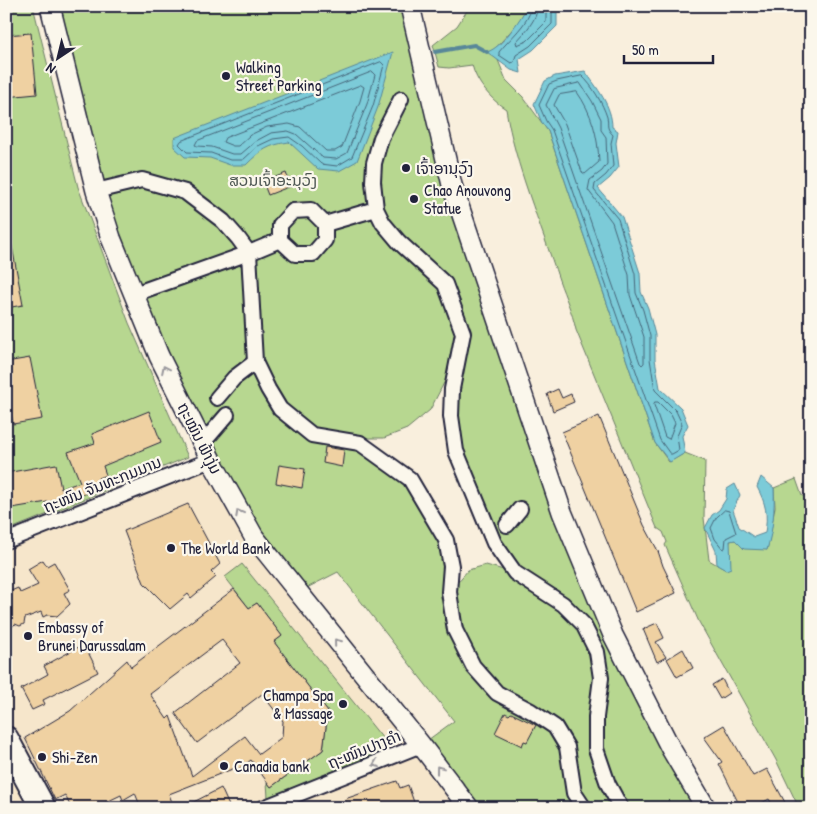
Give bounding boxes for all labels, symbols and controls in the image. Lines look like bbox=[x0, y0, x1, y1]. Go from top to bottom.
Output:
north arrow bbox=[32, 32, 82, 82]
scale bar bbox=[624, 32, 713, 64]
text: 50 m bbox=[632, 39, 659, 60]
place label: Walking Street Parking bbox=[236, 56, 322, 96]
text: N bbox=[41, 59, 59, 79]
marker: Walking Street Parking bbox=[220, 70, 232, 82]
place label: ເຈົ້າອານຸວົງ bbox=[416, 157, 474, 179]
marker: ເຈົ້າອານຸວົງ bbox=[400, 162, 412, 174]
park label: ສວນເຈົ້າອະນຸວົງ bbox=[229, 169, 317, 191]
place label: Chao Anouvong Statue bbox=[424, 179, 511, 219]
marker: Chao Anouvong Statue bbox=[408, 193, 420, 205]
one-way arrow bbox=[161, 365, 171, 374]
street label: ຖະໝົນ ຟ້າງຸ່ມ bbox=[171, 398, 227, 479]
street label: ຖະໜົນ ຈັນທະກຸມມານ bbox=[40, 450, 164, 518]
one-way arrow bbox=[235, 510, 245, 519]
place label: The World Bank bbox=[181, 537, 271, 559]
marker: The World Bank bbox=[165, 542, 177, 554]
place label: Embassy of Brunei Darussalam bbox=[38, 616, 146, 656]
marker: Embassy of Brunei Darussalam bbox=[22, 630, 34, 642]
one-way arrow bbox=[334, 639, 343, 648]
place label: Champa Spa & Massage bbox=[263, 684, 334, 724]
marker: Champa Spa & Massage bbox=[337, 698, 349, 710]
street label: ຖະໜົນປາງຄໍາ bbox=[324, 724, 404, 774]
place label: Shi-Zen bbox=[52, 746, 98, 768]
marker: Shi-Zen bbox=[36, 751, 48, 763]
place label: Canadia bank bbox=[234, 755, 309, 777]
one-way arrow bbox=[372, 757, 381, 768]
marker: Canadia bank bbox=[218, 760, 230, 772]
one-way arrow bbox=[436, 765, 445, 775]

